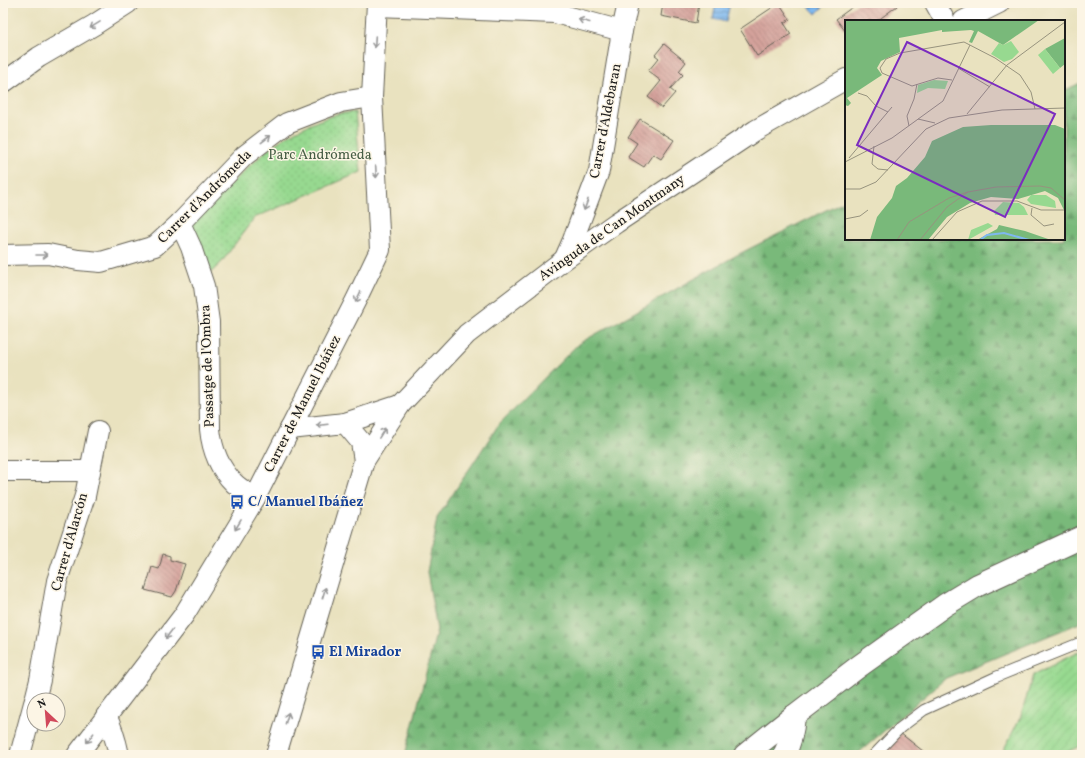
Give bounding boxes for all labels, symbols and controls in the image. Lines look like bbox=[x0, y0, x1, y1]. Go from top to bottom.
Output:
one-way arrow bbox=[578, 17, 591, 24]
inset map bbox=[845, 20, 1065, 240]
one-way arrow bbox=[89, 21, 101, 29]
one-way arrow bbox=[371, 35, 379, 48]
street label: Carrer d'Aldebaran bbox=[586, 62, 626, 180]
one-way arrow bbox=[260, 135, 271, 144]
street label: Carrer d'Andrómeda bbox=[154, 146, 256, 248]
park label: Parc Andrómeda bbox=[268, 146, 372, 165]
one-way arrow bbox=[373, 165, 380, 178]
street label: Avinguda de Can Montmany bbox=[535, 170, 689, 286]
one-way arrow bbox=[582, 199, 590, 211]
one-way arrow bbox=[35, 251, 48, 259]
one-way arrow bbox=[354, 290, 361, 302]
street label: Passatge de l'Ombra bbox=[196, 304, 220, 428]
street label: Carrer de Manuel Ibáñez bbox=[260, 332, 346, 476]
one-way arrow bbox=[316, 422, 329, 429]
one-way arrow bbox=[378, 427, 386, 439]
street label: Carrer d'Alarcón bbox=[47, 491, 93, 593]
place label: C/ Manuel Ibáñez bbox=[248, 493, 363, 512]
bus stop icon: C/ Manuel Ibáñez bbox=[229, 494, 245, 510]
one-way arrow bbox=[234, 519, 242, 531]
one-way arrow bbox=[321, 587, 328, 600]
one-way arrow bbox=[164, 629, 173, 640]
place label: El Mirador bbox=[329, 643, 402, 662]
bus stop icon: El Mirador bbox=[310, 644, 326, 660]
north arrow bbox=[26, 692, 66, 732]
text: N bbox=[35, 696, 49, 713]
one-way arrow bbox=[284, 711, 291, 724]
one-way arrow bbox=[86, 732, 94, 743]

